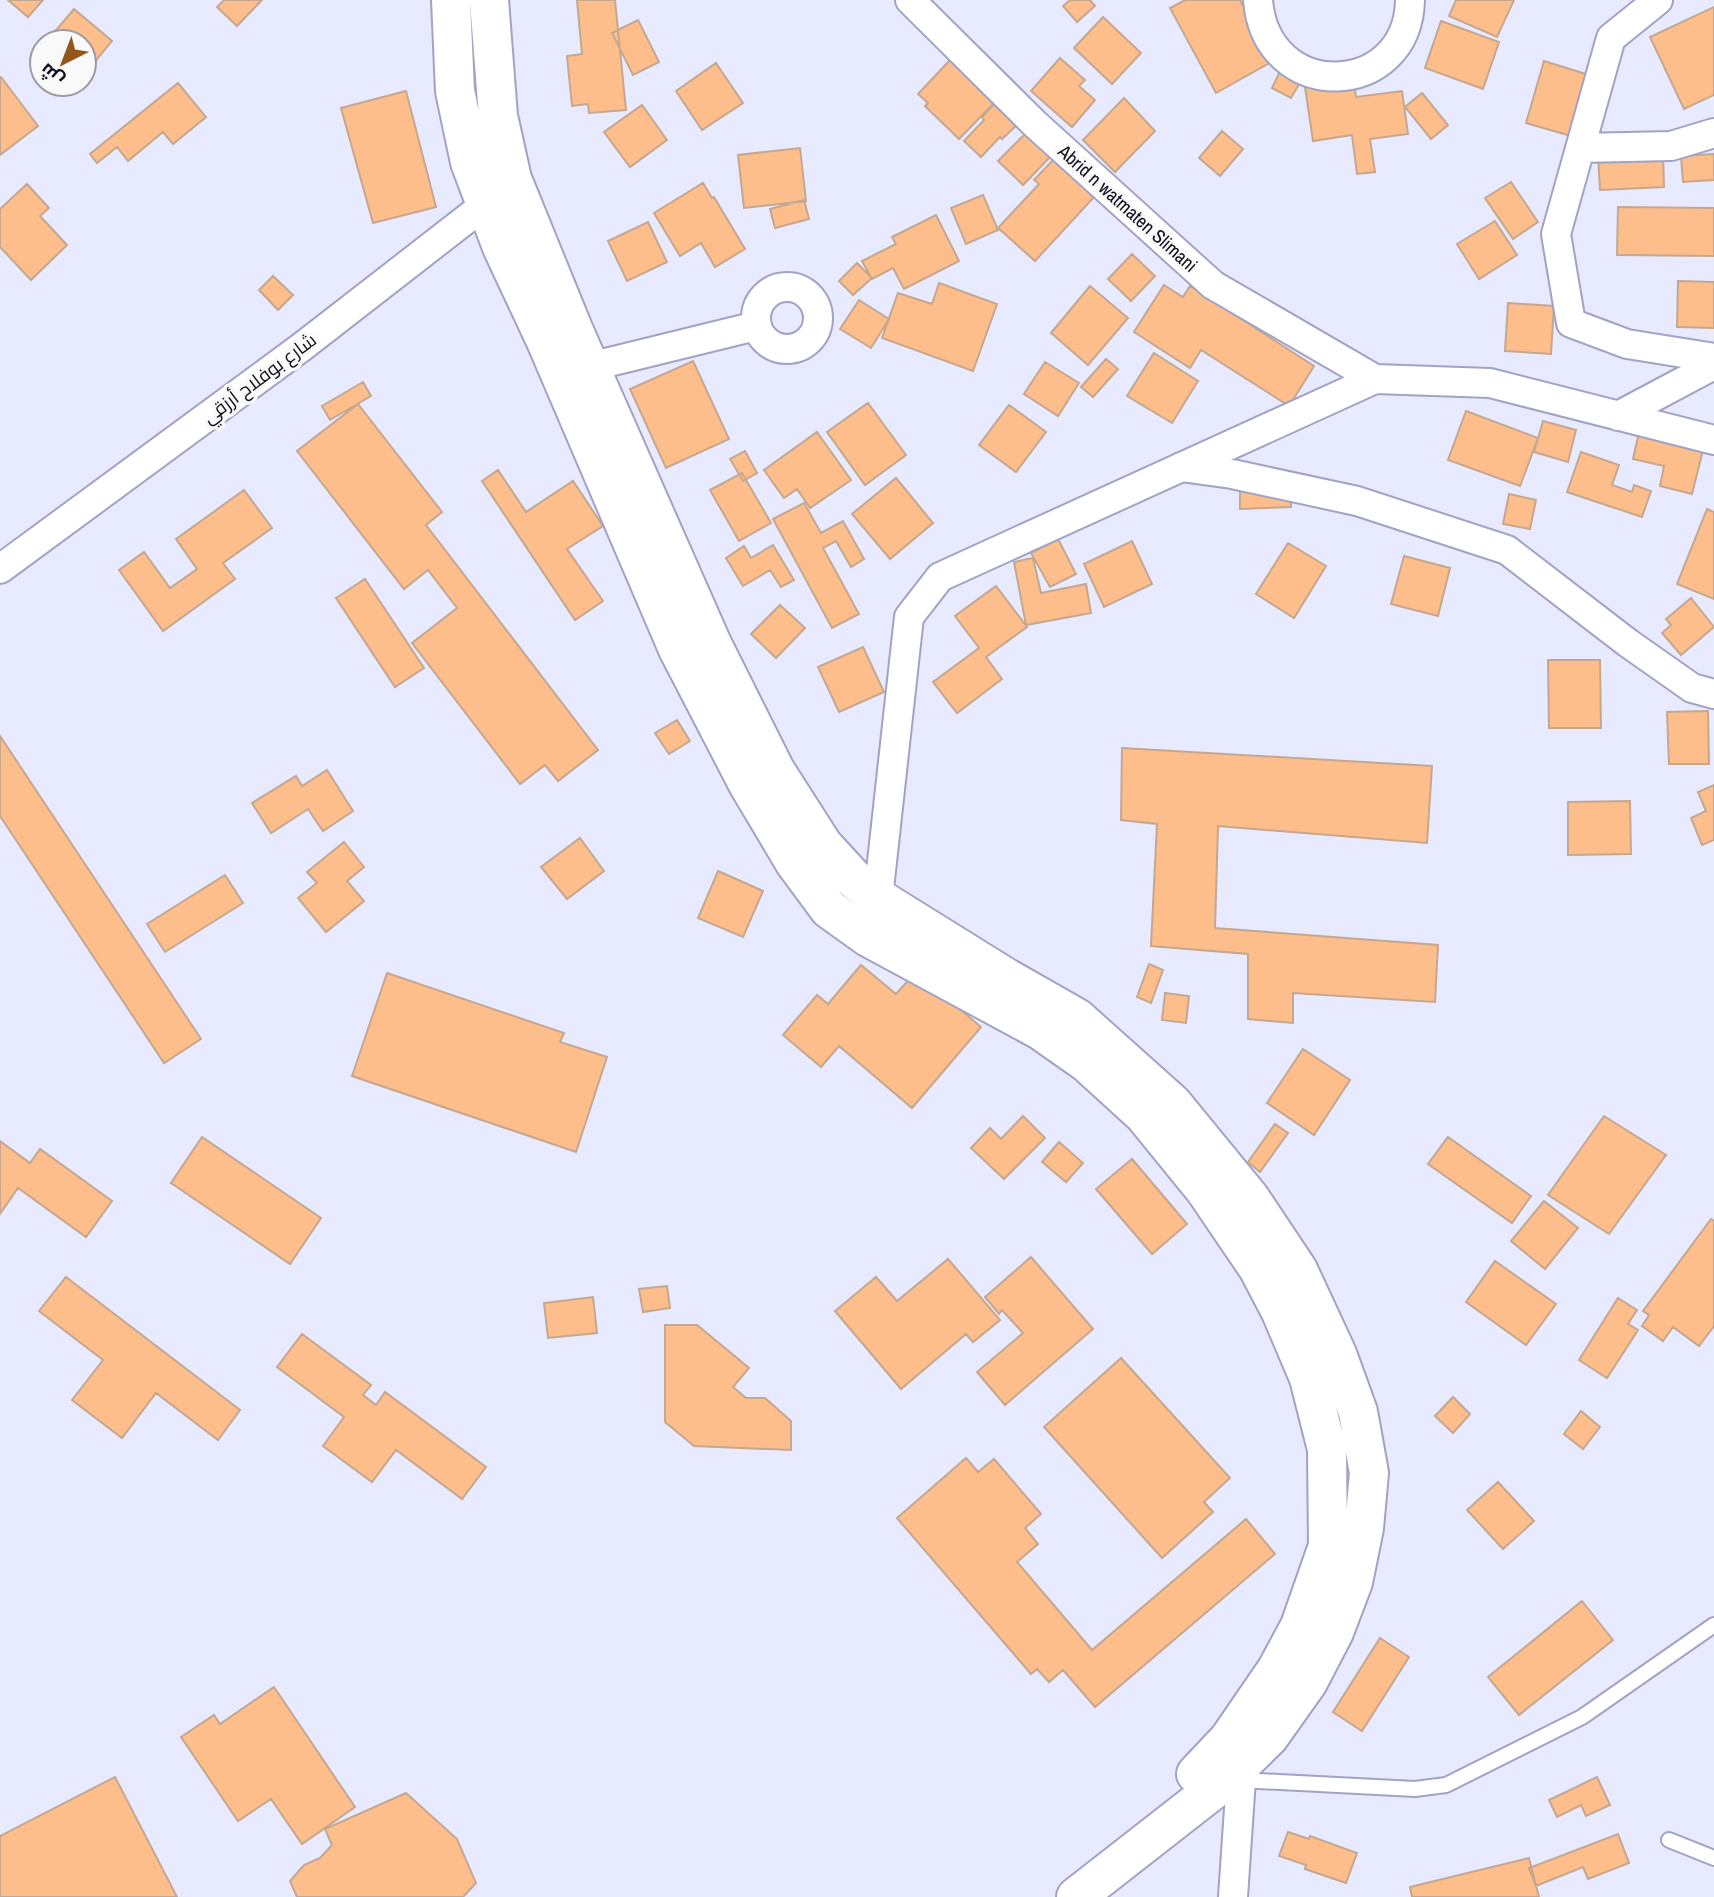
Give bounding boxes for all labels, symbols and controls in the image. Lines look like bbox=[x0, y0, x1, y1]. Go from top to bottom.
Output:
north arrow bbox=[28, 28, 98, 98]
text: ش bbox=[34, 58, 69, 93]
street label: Abrid n watmaten Slimani bbox=[1052, 138, 1203, 278]
street label: شارع بوفلاح أرزقي bbox=[197, 327, 323, 431]

